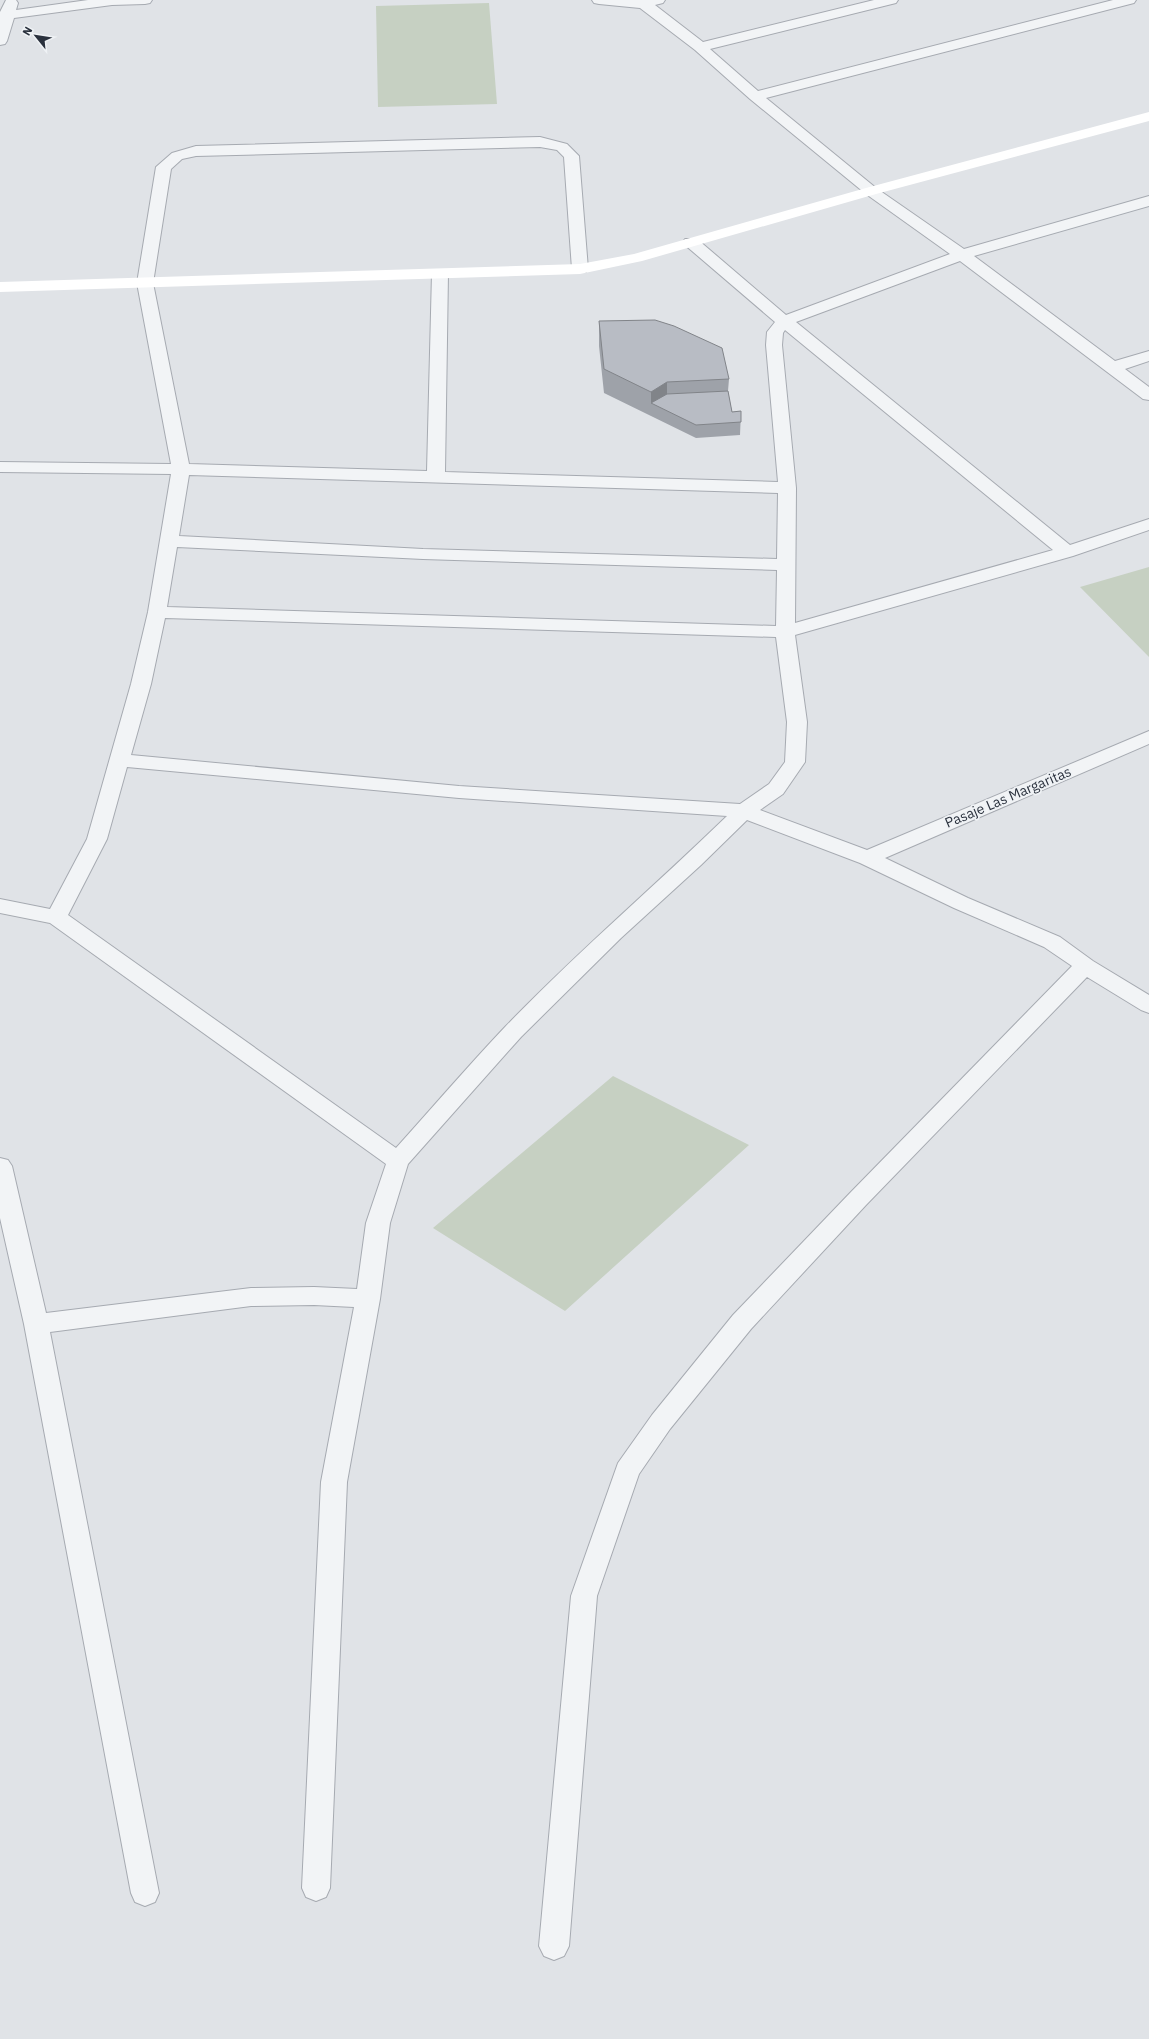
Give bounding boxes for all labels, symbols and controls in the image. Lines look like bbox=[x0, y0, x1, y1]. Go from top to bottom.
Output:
north arrow bbox=[16, 16, 56, 56]
text: N bbox=[19, 24, 35, 38]
street label: Pasaje Las Margaritas bbox=[942, 762, 1074, 832]

